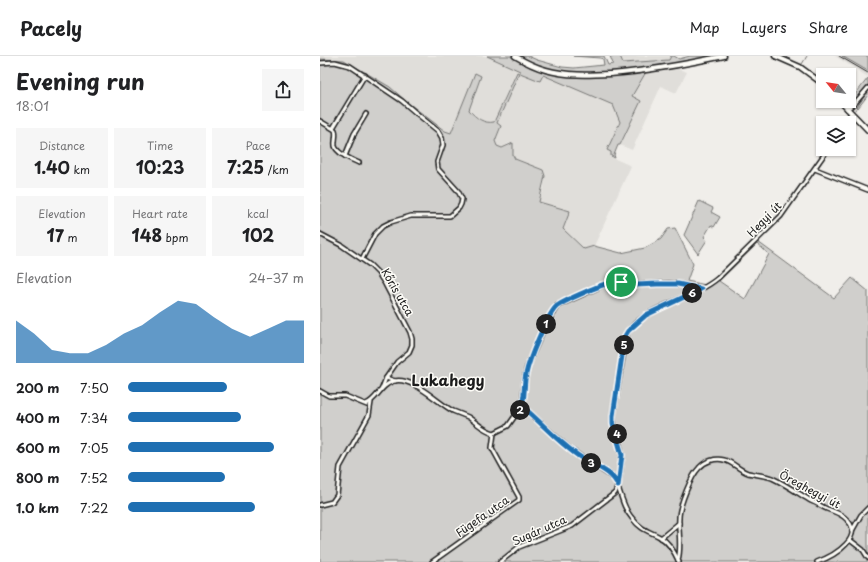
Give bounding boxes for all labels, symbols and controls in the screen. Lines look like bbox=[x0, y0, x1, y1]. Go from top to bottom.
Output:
text: Pacely bbox=[20, 14, 82, 42]
text: Map bbox=[690, 17, 720, 38]
text: Layers bbox=[742, 17, 787, 38]
text: Share bbox=[809, 17, 848, 38]
text: Evening run bbox=[16, 64, 145, 97]
north arrow bbox=[816, 68, 856, 108]
map controls bbox=[816, 68, 856, 156]
button: share bbox=[262, 69, 304, 111]
text: 18:01 bbox=[16, 96, 49, 115]
button: layers bbox=[816, 116, 856, 156]
text: Distance bbox=[39, 137, 85, 154]
text: Time bbox=[147, 137, 173, 154]
text: Pace bbox=[246, 137, 270, 154]
text: 1.40 bbox=[34, 154, 70, 180]
text: 10:23 bbox=[136, 154, 184, 180]
text: 7:25 bbox=[227, 154, 264, 180]
text: km bbox=[70, 161, 90, 178]
text: /km bbox=[264, 161, 289, 178]
street label: Hegyi út bbox=[743, 197, 786, 241]
text: Elevation bbox=[38, 205, 86, 222]
text: Heart rate bbox=[132, 205, 188, 222]
text: kcal bbox=[247, 205, 269, 222]
text: 17 bbox=[46, 222, 64, 248]
text: 148 bbox=[132, 222, 162, 248]
text: 102 bbox=[242, 222, 274, 248]
text: m bbox=[64, 229, 78, 246]
text: bpm bbox=[162, 229, 188, 246]
street label: Kőris utca bbox=[378, 265, 419, 319]
pin bbox=[604, 265, 638, 299]
text: Elevation bbox=[16, 268, 72, 287]
text: 24–37 m bbox=[248, 268, 304, 287]
icon: arrive bbox=[610, 271, 632, 293]
pin: 6 bbox=[682, 283, 702, 303]
text: 6 bbox=[688, 284, 696, 301]
pin: 1 bbox=[536, 314, 556, 334]
text: 1 bbox=[543, 315, 549, 332]
pin: 5 bbox=[614, 335, 634, 355]
text: 5 bbox=[620, 336, 628, 353]
district label: Lukahegy bbox=[412, 368, 485, 391]
text: 200 m bbox=[16, 378, 60, 397]
text: 7:50 bbox=[80, 378, 109, 397]
pin: 2 bbox=[510, 400, 530, 420]
text: 2 bbox=[516, 401, 524, 418]
text: 400 m bbox=[16, 408, 60, 427]
text: 7:34 bbox=[80, 408, 108, 427]
pin: 4 bbox=[607, 424, 627, 444]
text: 4 bbox=[613, 425, 621, 442]
text: 600 m bbox=[16, 438, 60, 457]
text: 7:05 bbox=[80, 438, 109, 457]
pin: 3 bbox=[581, 453, 601, 473]
text: 3 bbox=[587, 454, 595, 471]
street label: Öreghegyi út bbox=[776, 466, 844, 513]
text: 800 m bbox=[16, 468, 59, 487]
text: 7:52 bbox=[80, 468, 108, 487]
street label: Fügefa utca bbox=[452, 491, 512, 541]
text: 1.0 km bbox=[16, 498, 59, 517]
text: 7:22 bbox=[80, 498, 108, 517]
street label: Sugár utca bbox=[509, 510, 569, 550]

